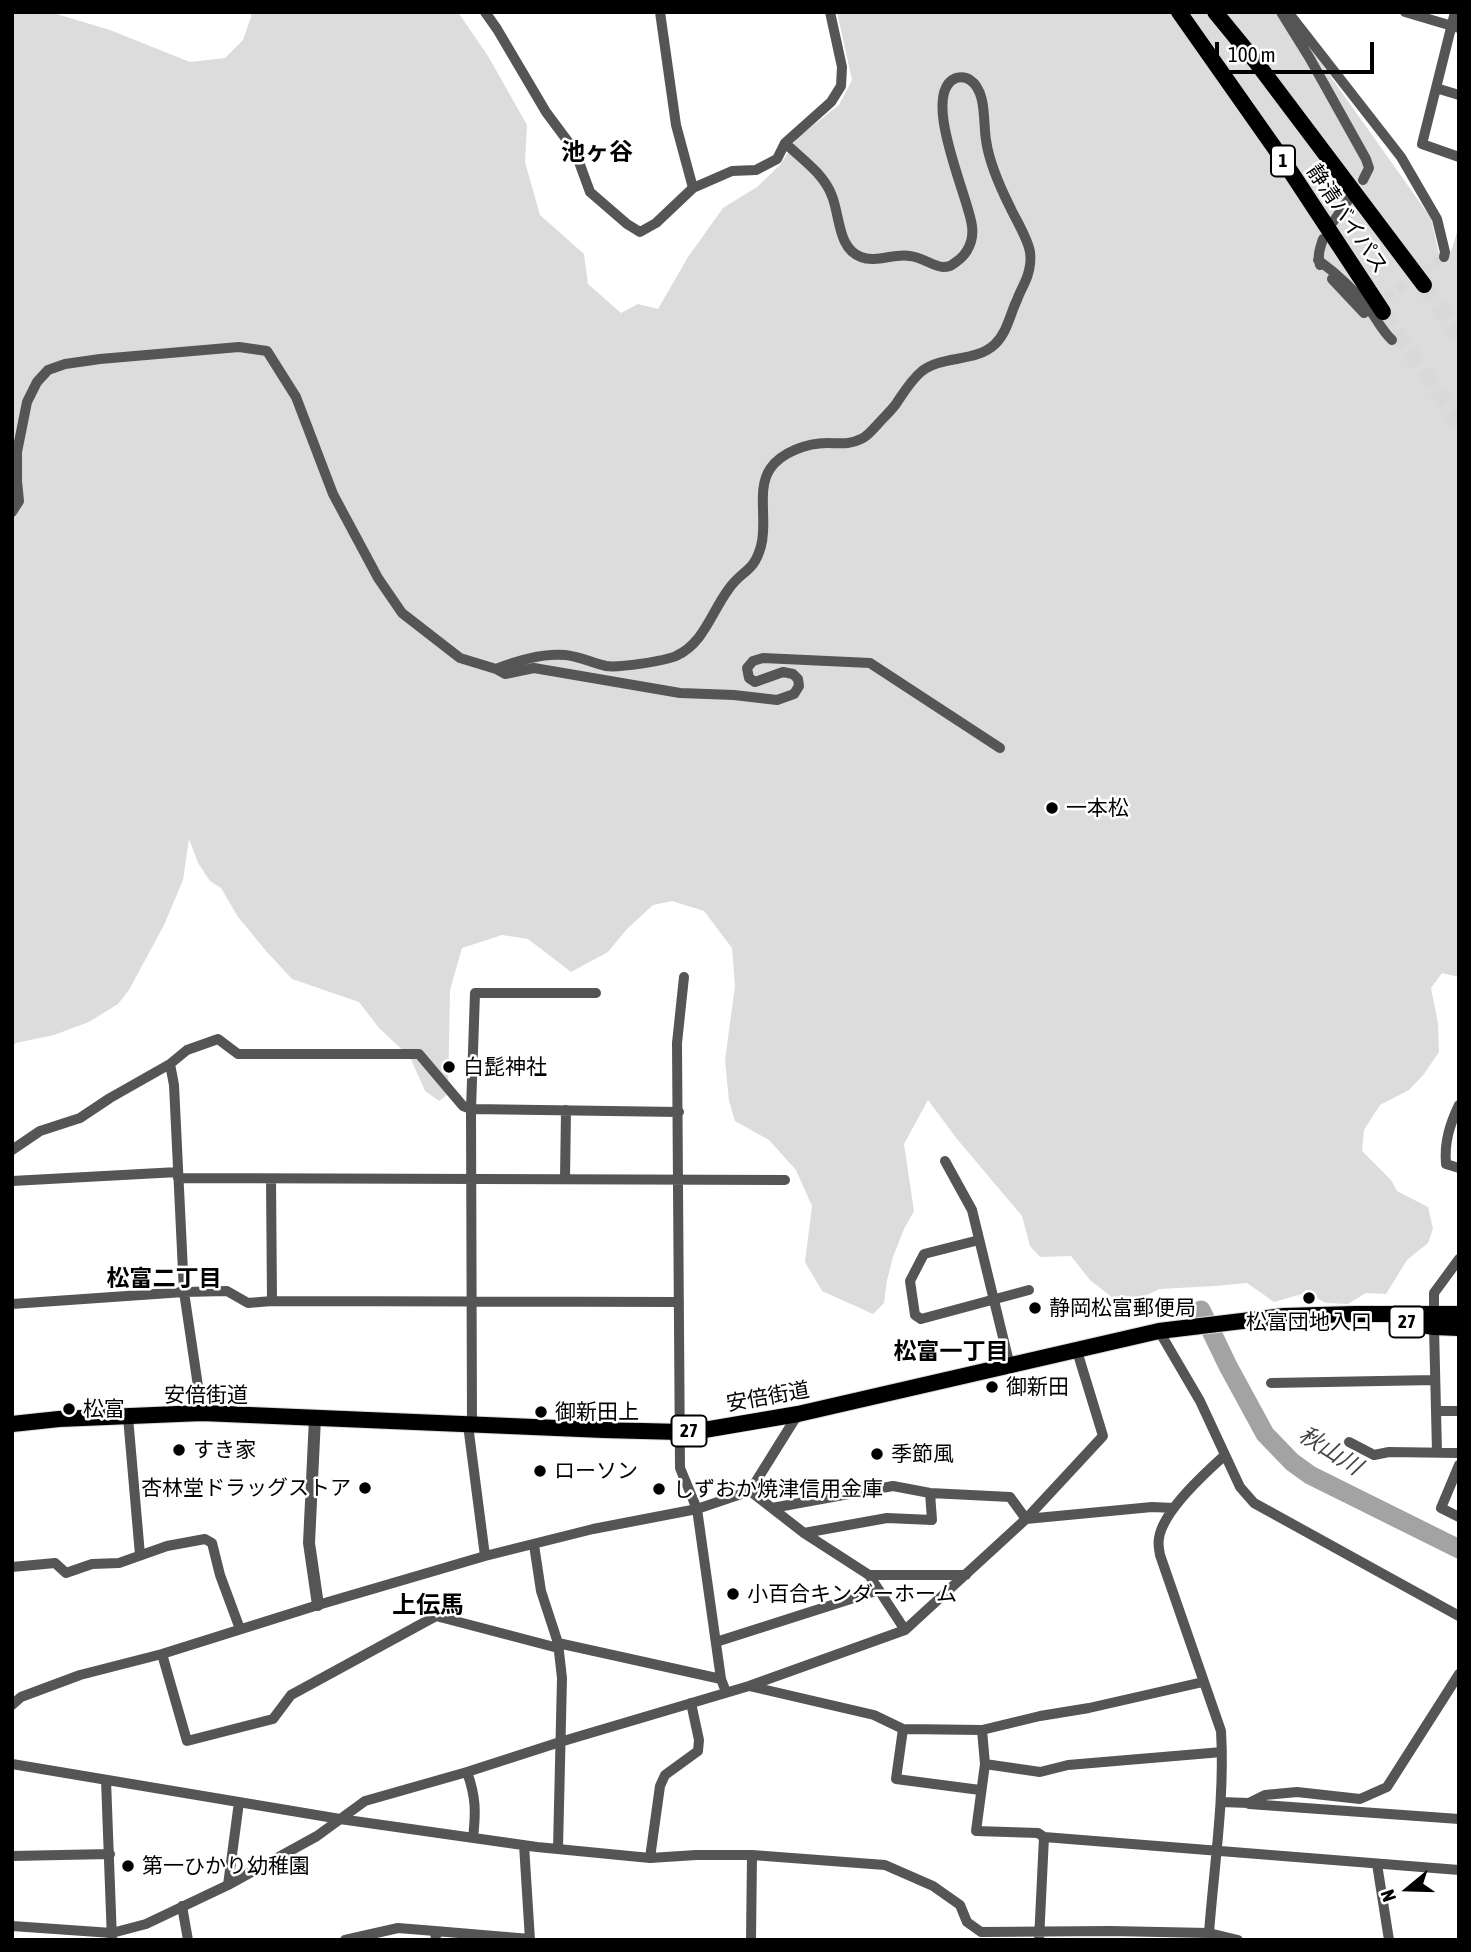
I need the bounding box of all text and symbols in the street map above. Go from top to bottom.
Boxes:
scale bar [1219,28,1378,72]
text: 100 m [1228,42,1276,66]
district label: 池ヶ谷 [561,138,633,166]
road number: 1 [1271,146,1295,176]
street label: 静清バイパス [1301,160,1393,278]
place label: 一本松 [1066,795,1129,821]
marker: 一本松 [1044,800,1060,816]
place label: 白髭神社 [463,1054,547,1080]
marker: 白髭神社 [441,1059,457,1075]
district label: 松富二丁目 [107,1265,221,1293]
marker: 松富団地入口 [1301,1290,1317,1306]
place label: 静岡松富郵便局 [1049,1295,1196,1321]
marker: 静岡松富郵便局 [1027,1300,1043,1316]
road number: 27 [1390,1306,1424,1338]
place label: 松富団地入口 [1246,1309,1372,1335]
district label: 松富一丁目 [894,1338,1008,1366]
place label: 御新田 [1006,1374,1069,1400]
street label: 安倍街道 [724,1377,812,1417]
marker: 御新田 [984,1379,1000,1395]
street label: 安倍街道 [164,1382,248,1408]
place label: 松富 [83,1396,125,1422]
place label: 御新田上 [555,1399,639,1425]
marker: 松富 [61,1401,77,1417]
marker: 御新田上 [533,1404,549,1420]
road number: 27 [672,1415,706,1446]
water label: 秋山川 [1293,1421,1367,1481]
place label: すき家 [193,1437,256,1463]
place label: 季節風 [891,1441,954,1467]
marker: すき家 [171,1442,187,1458]
marker: 季節風 [869,1446,885,1462]
place label: ローソン [554,1458,638,1484]
marker: ローソン [532,1463,548,1479]
place label: 杏林堂ドラッグストア [141,1475,351,1501]
place label: しずおか焼津信用金庫 [673,1476,883,1502]
marker: 杏林堂ドラッグストア [357,1480,373,1496]
marker: しずおか焼津信用金庫 [651,1481,667,1497]
place label: 小百合キンダーホーム [747,1581,957,1607]
marker: 小百合キンダーホーム [725,1586,741,1602]
district label: 上伝馬 [392,1591,464,1619]
place label: 第一ひかり幼稚園 [142,1853,310,1879]
north arrow [1373,1854,1443,1924]
marker: 第一ひかり幼稚園 [120,1858,136,1874]
text: N [1376,1887,1400,1905]

